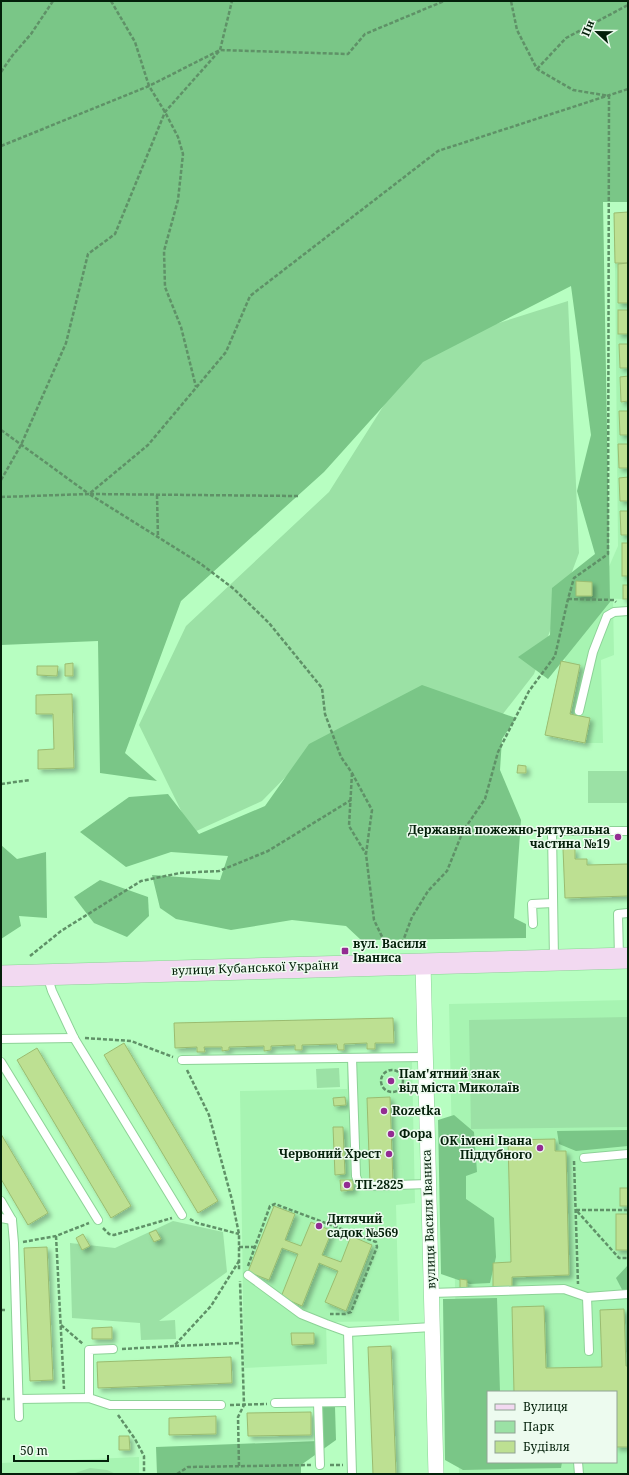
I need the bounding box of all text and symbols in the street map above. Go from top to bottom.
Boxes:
north arrow [577,12,617,52]
text: Пн [577,17,597,38]
place label: Державна пожежно-рятувальна частина №19 [408,821,610,852]
marker: Державна пожежно-рятувальна частина №19 [613,832,623,842]
place label: вул. Василя Іваниса [353,935,427,966]
marker: вул. Василя Іваниса [340,946,350,956]
street label: вулиця Кубанської України [171,956,339,979]
place label: Пам'ятний знак від міста Миколаїв [399,1065,519,1096]
marker: Пам'ятний знак від міста Миколаїв [386,1076,396,1086]
place label: Rozetka [392,1102,441,1119]
marker: Rozetka [379,1106,389,1116]
place label: Фора [399,1125,432,1142]
marker: Фора [386,1129,396,1139]
place label: ОК імені Івана Піддубного [440,1132,532,1163]
marker: ОК імені Івана Піддубного [535,1143,545,1153]
place label: Червоний Хрест [279,1145,381,1162]
marker: Червоний Хрест [384,1149,394,1159]
street label: вулиця Василя Іваниса [418,1149,439,1289]
place label: ТП-2825 [355,1176,404,1193]
marker: ТП-2825 [342,1180,352,1190]
place label: Дитячий садок №569 [327,1210,399,1241]
marker: Дитячий садок №569 [314,1221,324,1231]
legend [487,1391,617,1463]
text: Вулиця [523,1398,568,1415]
text: Парк [523,1418,555,1435]
scale bar [14,1437,108,1463]
text: Будівля [523,1438,570,1455]
text: 50 m [20,1442,48,1459]

